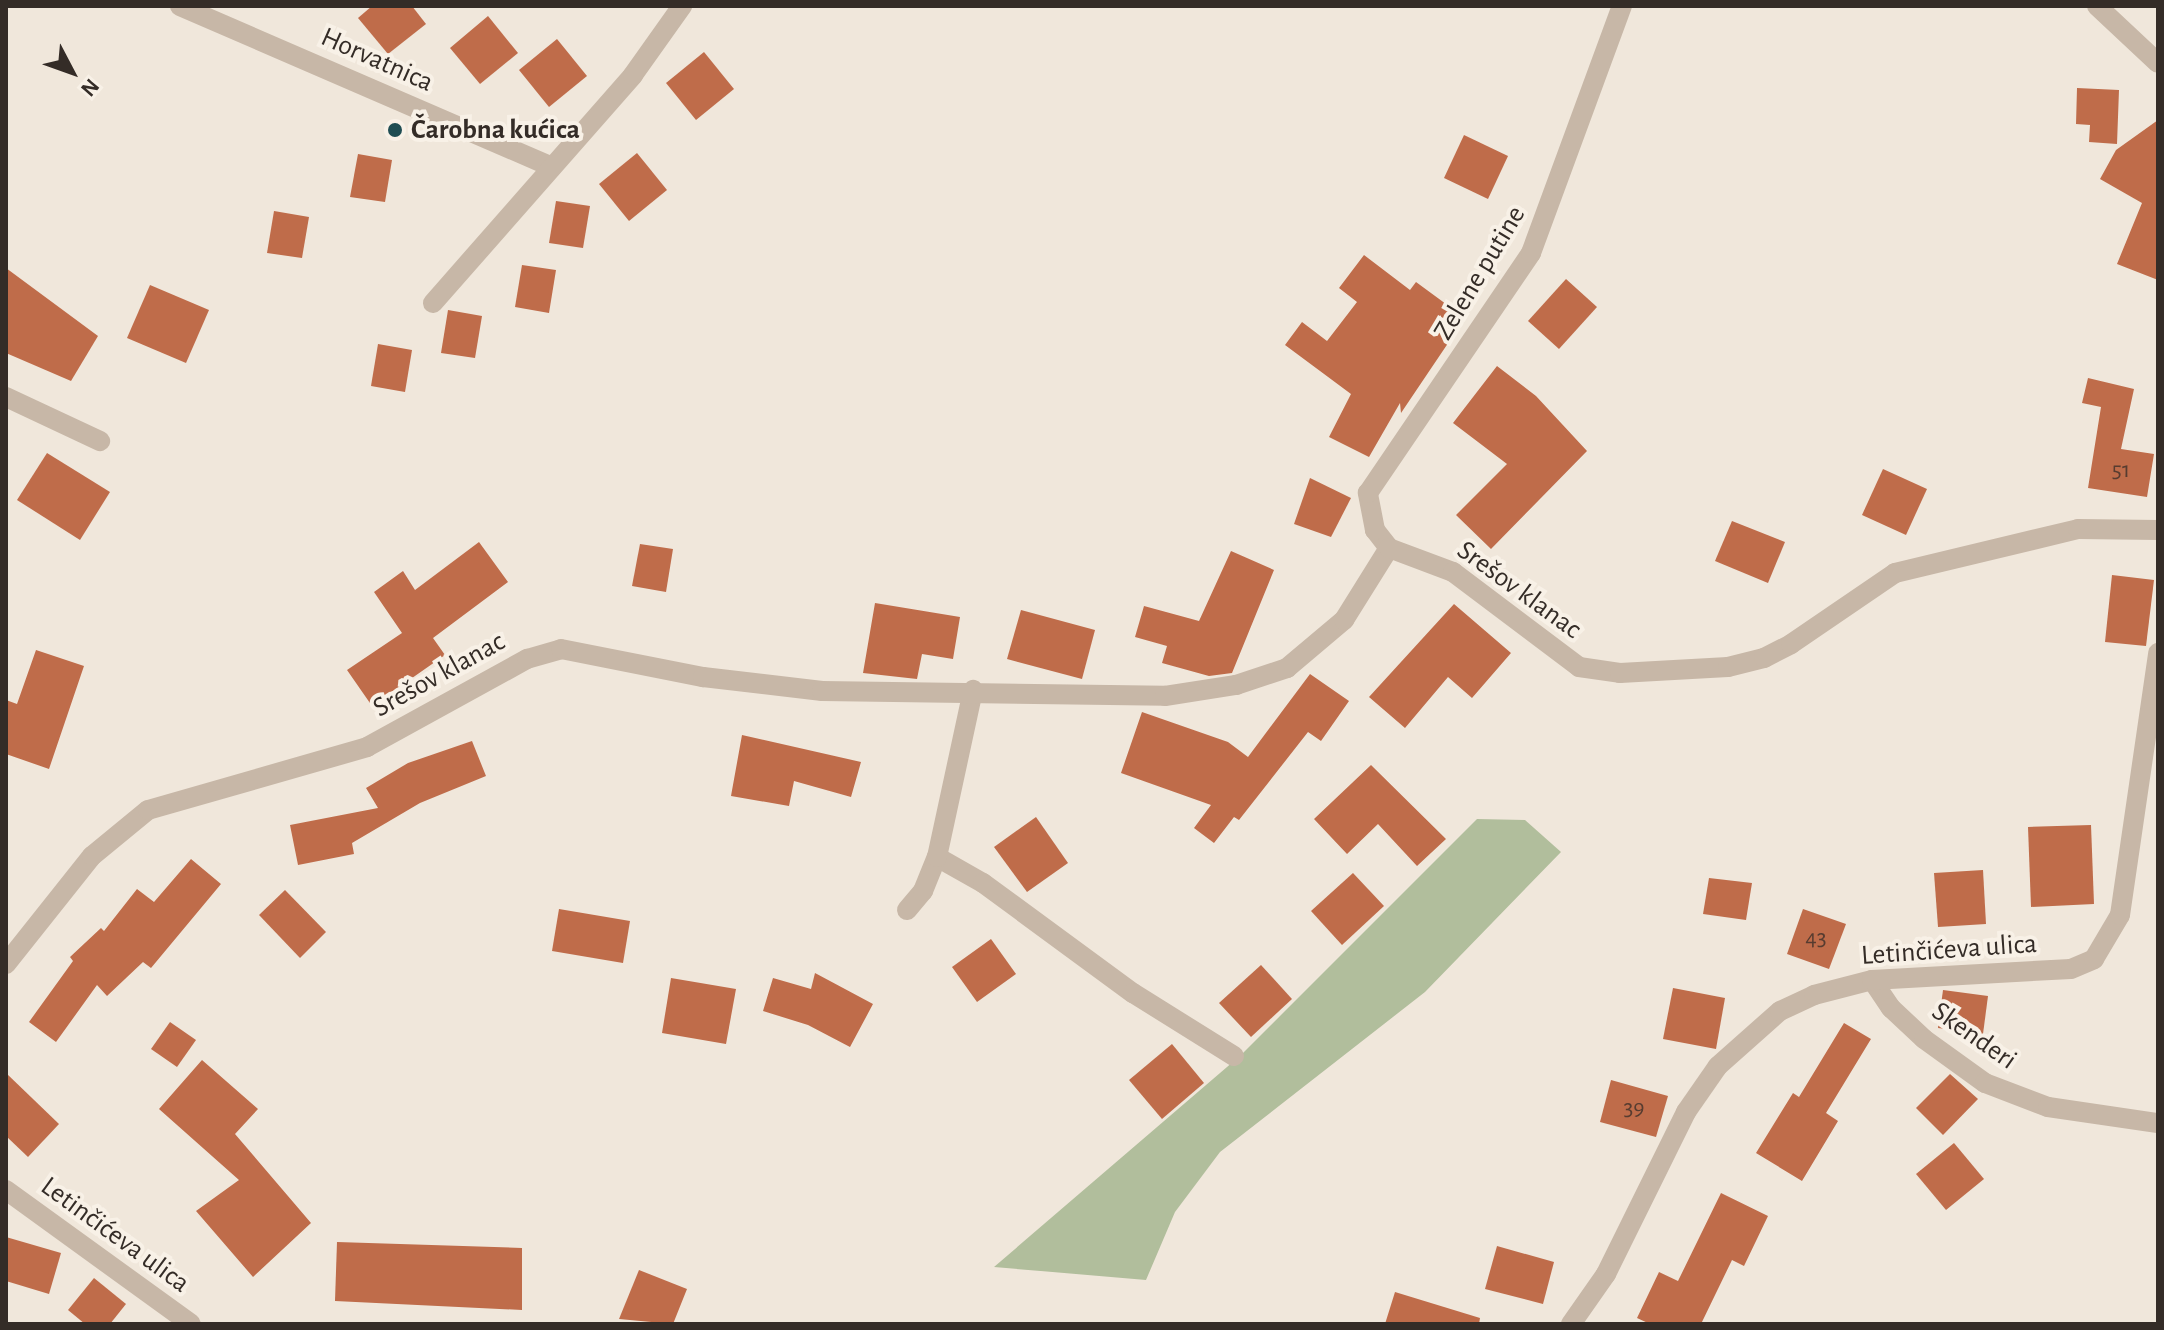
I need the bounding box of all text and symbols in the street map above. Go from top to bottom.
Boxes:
street label: Horvatnica [316,20,438,100]
north arrow [32,32,112,112]
text: N [77,75,103,101]
place label: Čarobna kućica [411,113,580,147]
marker: Čarobna kućica [386,121,404,139]
street label: Zelene putine [1427,200,1533,346]
house number: 51 [2112,457,2130,485]
street label: Srešov klanac [1450,534,1588,646]
street label: Srešov klanac [367,625,511,725]
house number: 43 [1805,925,1827,953]
street label: Letinčićeva ulica [1860,927,2038,973]
street label: Skenderi [1925,995,2023,1077]
house number: 39 [1623,1095,1645,1123]
street label: Letinčićeva ulica [34,1170,196,1300]

